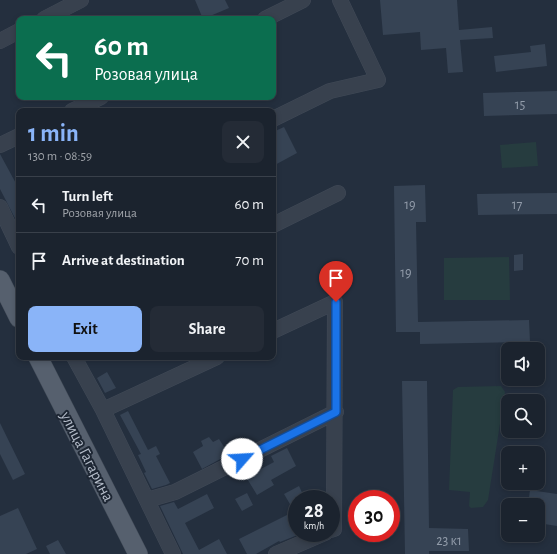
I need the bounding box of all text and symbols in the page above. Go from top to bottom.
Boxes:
icon: left [28,32,80,84]
text: 60 m [94,33,149,61]
text: Розовая улица [94,66,198,84]
house number: 15 [515,98,525,112]
button: close [222,121,264,163]
text: 1 min [28,122,79,146]
text: 130 m · 08:59 [28,150,92,163]
text: Turn left [62,189,113,204]
icon: left [28,194,50,216]
text: 60 m [235,197,264,212]
house number: 19 [404,198,416,212]
house number: 17 [512,198,522,212]
text: Розовая улица [62,207,137,220]
icon: arrive [28,250,50,272]
text: Arrive at destination [62,253,185,268]
text: 70 m [235,253,264,268]
pin [319,261,353,302]
house number: 19 [400,266,412,280]
icon: arrive [325,267,347,289]
button: Exit [28,306,142,352]
button: Share [150,306,264,352]
map controls [501,342,545,542]
button: sound [501,342,545,386]
button: search [501,394,545,438]
street label: улица Гагарина [56,408,117,504]
position arrow [221,438,263,480]
button: + [501,446,545,490]
speed limit sign: 30 [348,490,400,542]
button: − [501,498,545,542]
text: 28 [304,501,324,521]
text: km/h [304,521,324,531]
house number: 23 к1 [436,534,462,548]

